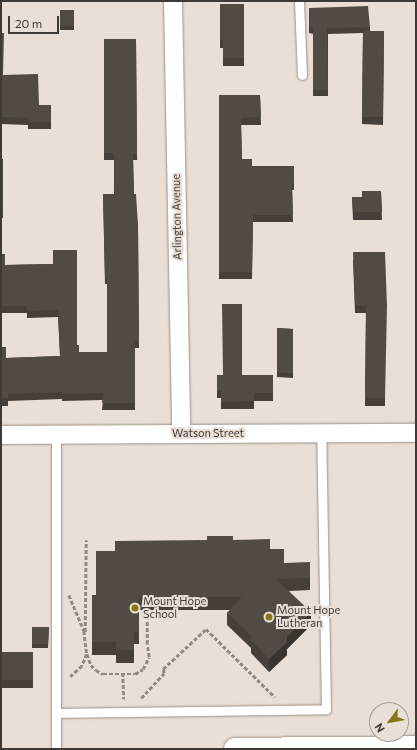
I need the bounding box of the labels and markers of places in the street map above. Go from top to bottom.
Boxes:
place label: Mount Hope School [143,595,206,621]
marker: Mount Hope School [130,603,140,613]
place label: Mount Hope Lutheran [277,604,340,630]
marker: Mount Hope Lutheran [264,612,274,622]

